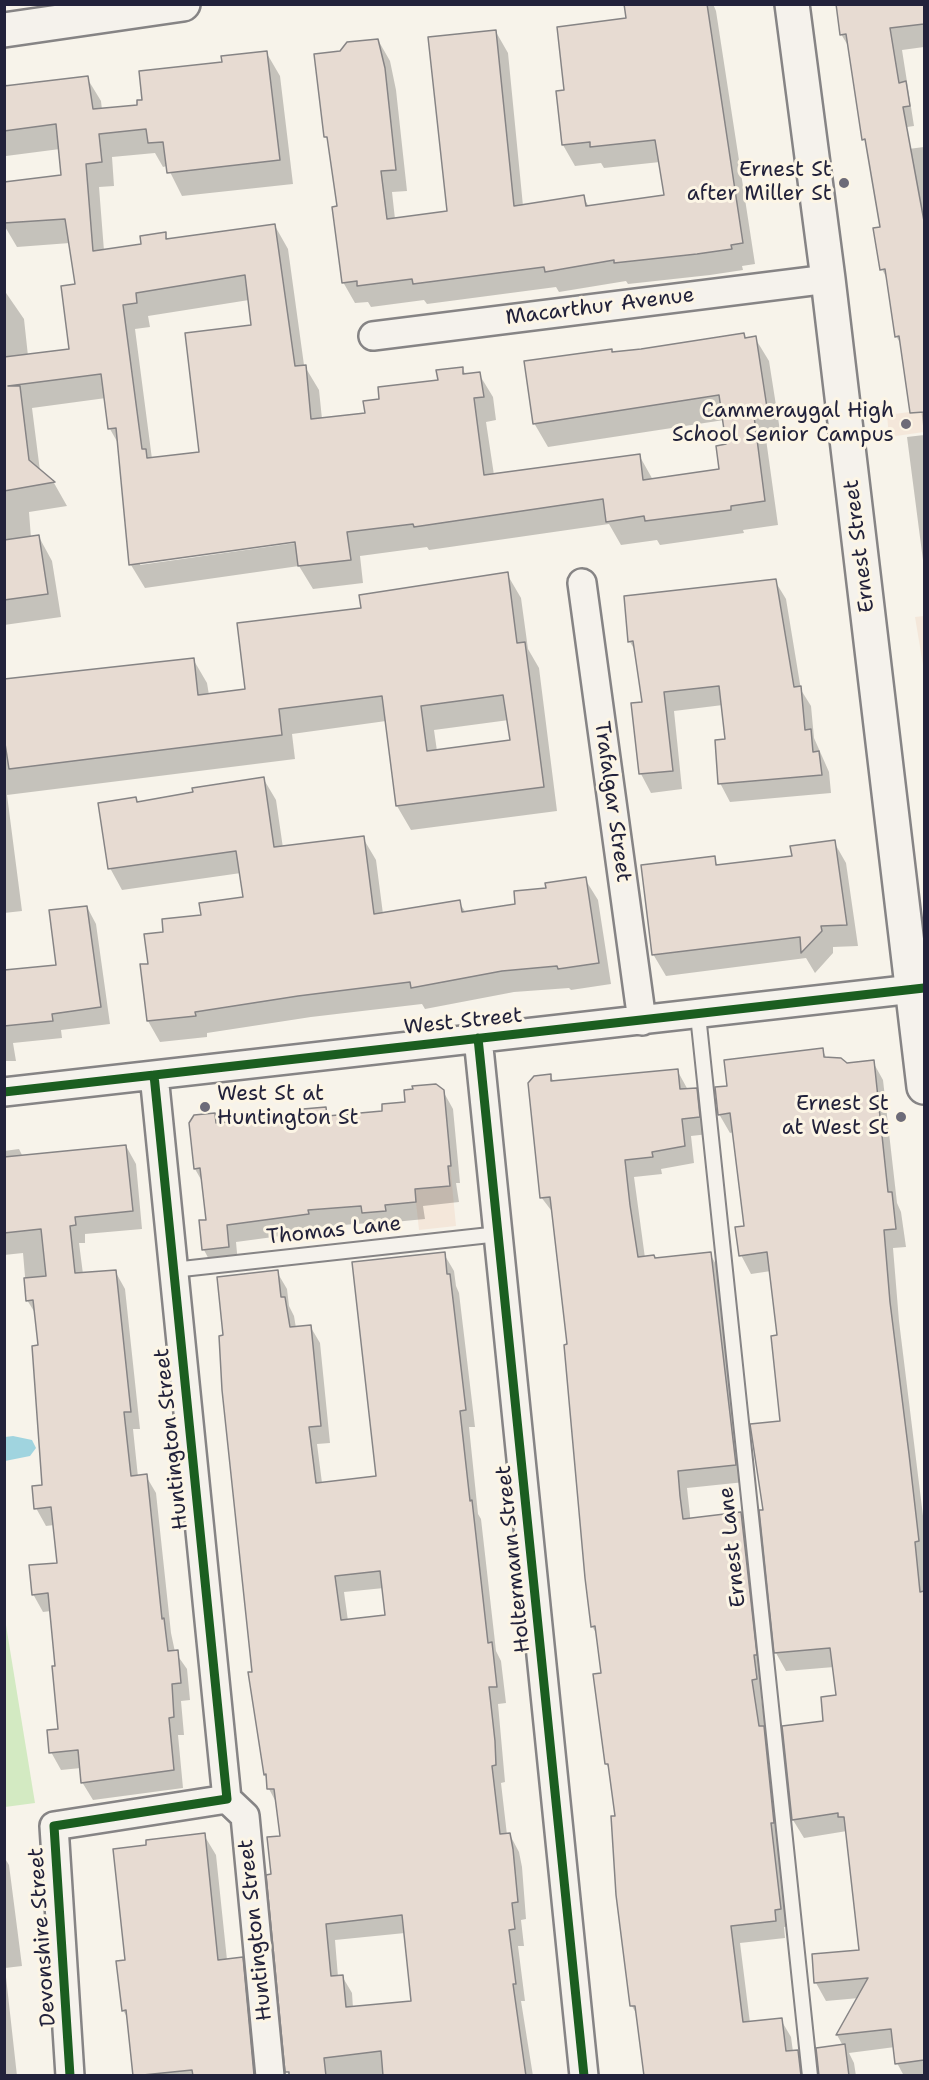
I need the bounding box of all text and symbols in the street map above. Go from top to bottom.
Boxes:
place label: Ernest St after Miller St [687,158,832,208]
marker: Ernest St after Miller St [837,176,851,190]
street label: Macarthur Avenue [504,283,696,331]
place label: Cammeraygal High School Senior Campus [672,399,894,449]
marker: Cammeraygal High School Senior Campus [899,417,913,431]
street label: Ernest Street [839,478,881,614]
street label: Trafalgar Street [588,720,636,884]
street label: West Street [402,1003,524,1041]
place label: West St at Huntington St [217,1082,359,1132]
place label: Ernest St at West St [782,1092,889,1142]
marker: West St at Huntington St [198,1100,212,1114]
marker: Ernest St at West St [894,1110,908,1124]
street label: Thomas Lane [265,1211,403,1251]
street label: Huntington Street [150,1347,194,1531]
street label: Holtermann Street [492,1464,536,1654]
street label: Ernest Lane [714,1485,752,1609]
street label: Huntington Street [234,1838,278,2022]
street label: Devonshire Street [24,1847,62,2027]

